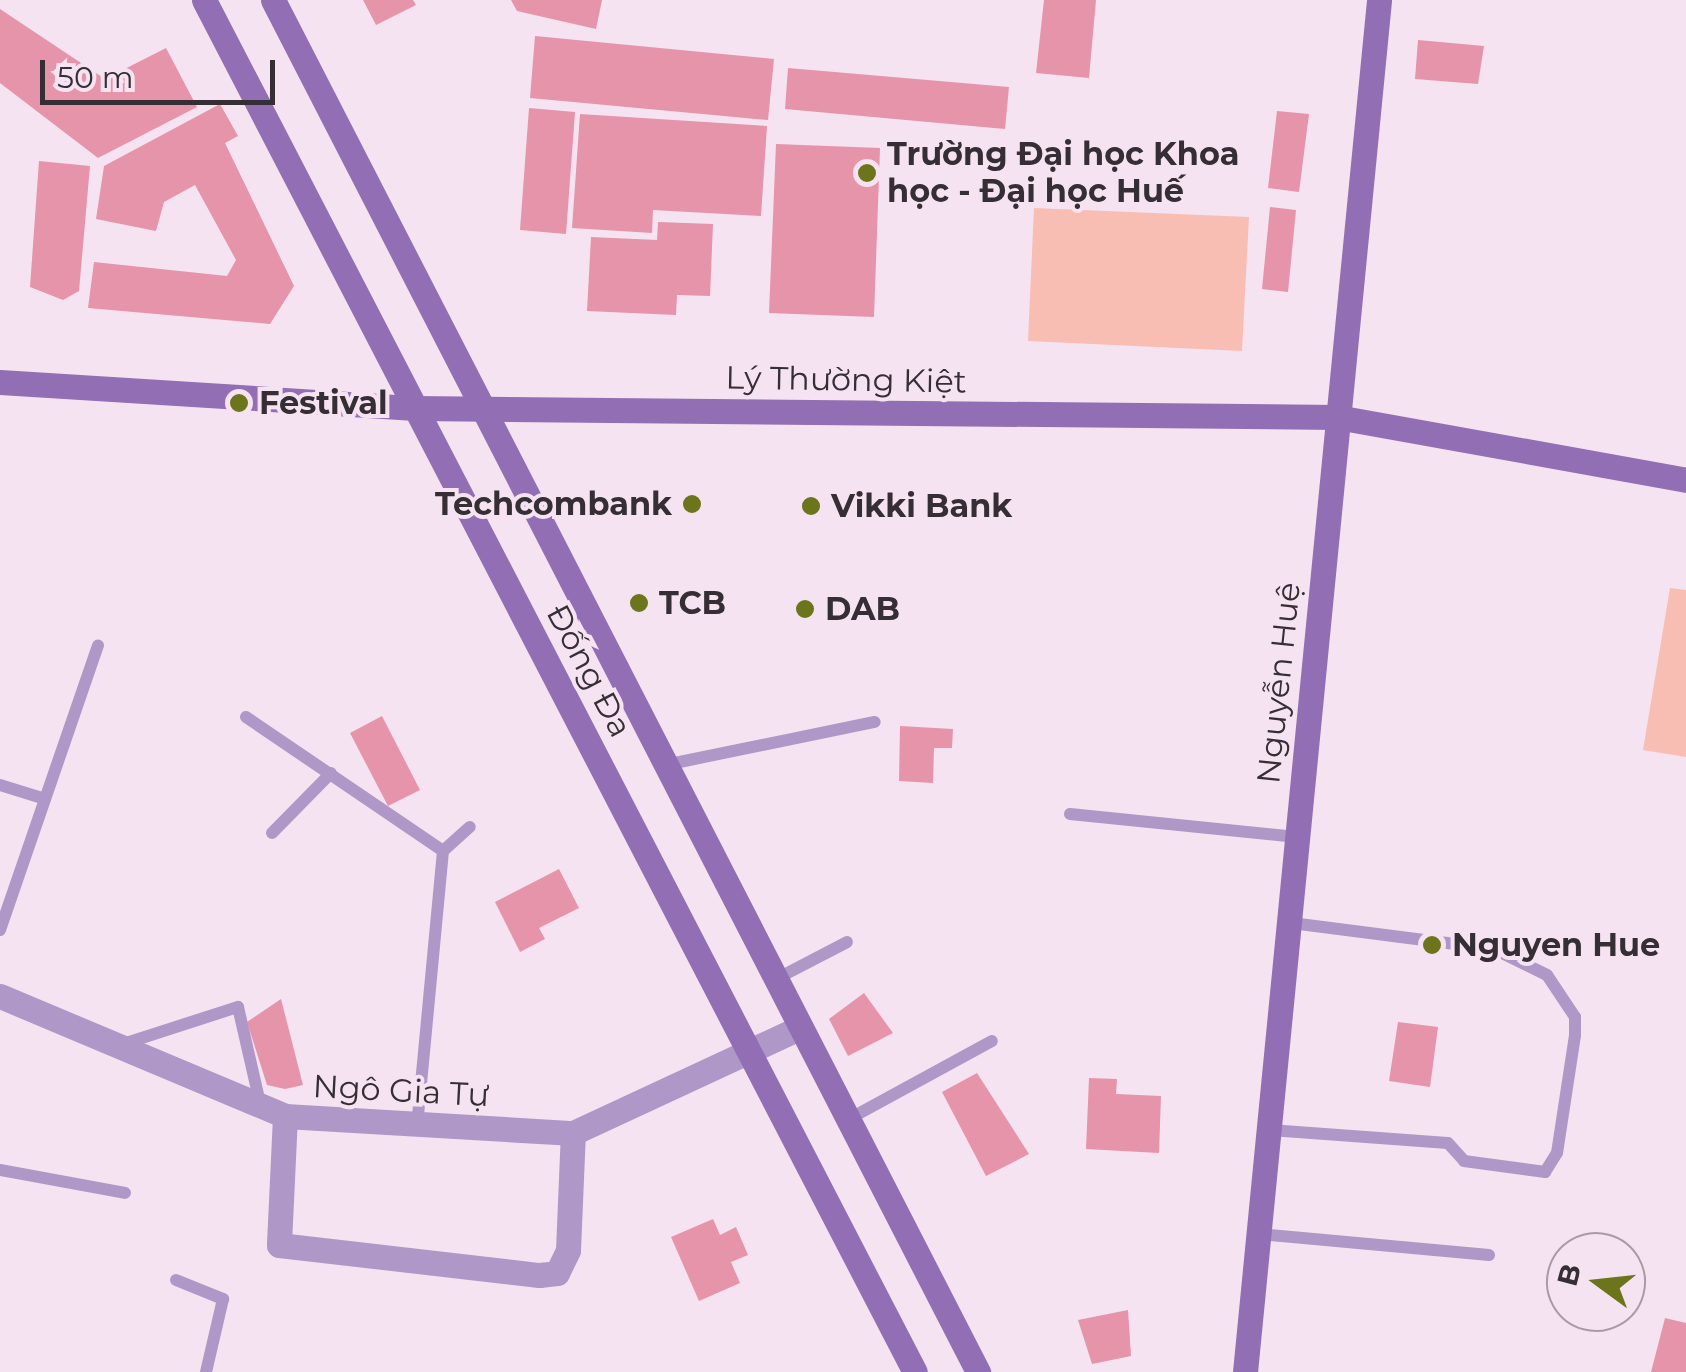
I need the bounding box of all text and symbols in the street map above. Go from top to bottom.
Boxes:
scale bar [45,40,280,102]
text: 50 m [57,59,134,96]
place label: Trường Đại học Khoa học - Đại học Huế [887,136,1239,211]
marker: Trường Đại học Khoa học - Đại học Huế [856,162,878,184]
street label: Lý Thường Kiệt [725,359,967,401]
place label: Festival [259,384,388,422]
marker: Festival [228,392,250,414]
place label: Techcombank [435,485,672,523]
place label: Vikki Bank [831,487,1012,525]
marker: Techcombank [681,493,703,515]
marker: Vikki Bank [800,495,822,517]
street label: Nguyễn Huệ [1249,580,1309,786]
place label: TCB [659,584,726,622]
place label: DAB [825,590,900,628]
marker: TCB [628,592,650,614]
street label: Đống Đa [538,598,640,744]
marker: DAB [794,598,816,620]
place label: Nguyen Hue [1452,926,1660,964]
marker: Nguyen Hue [1421,934,1443,956]
street label: Ngô Gia Tự [312,1067,490,1115]
north arrow [1546,1232,1646,1332]
text: B [1550,1260,1588,1290]

